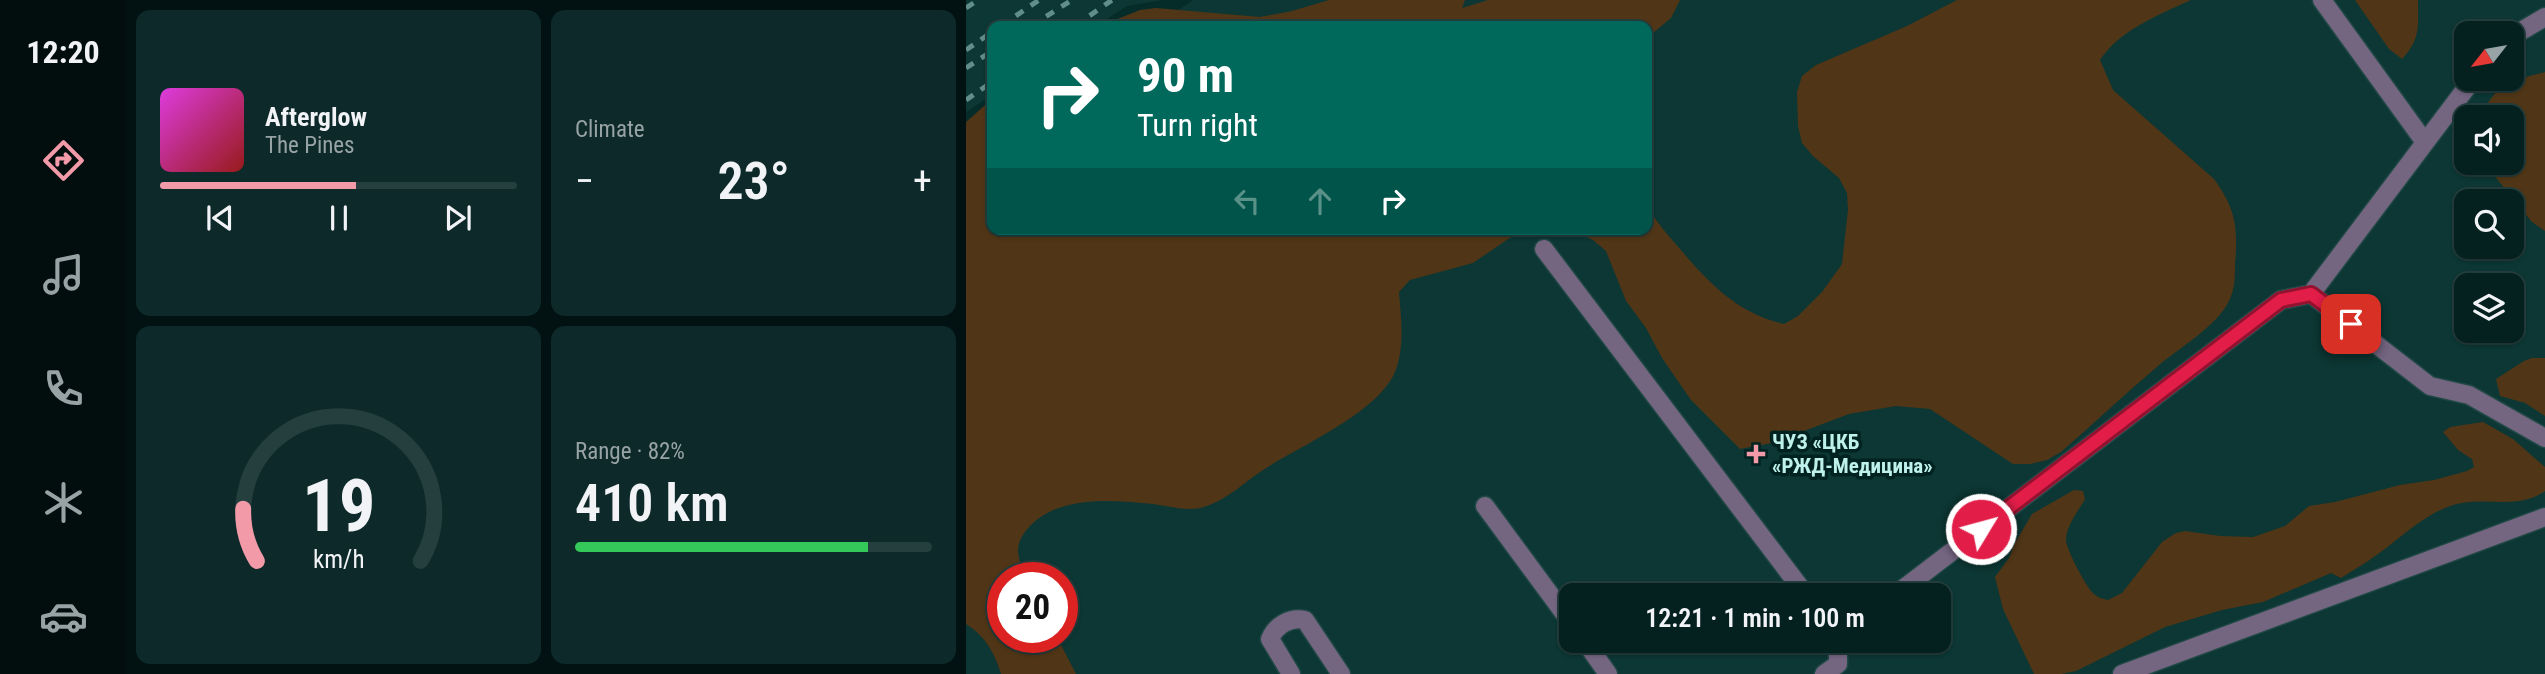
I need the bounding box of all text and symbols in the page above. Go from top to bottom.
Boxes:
north arrow [2454,21,2524,91]
map controls [2454,21,2524,343]
text: 12:20 [26,33,100,71]
text: 90 m [1137,47,1234,104]
icon: right [1022,49,1113,140]
text: Afterglow [265,102,367,132]
button: sound [2454,105,2524,175]
text: Turn right [1137,106,1258,144]
text: Climate [575,116,645,143]
text: The Pines [265,132,355,159]
icon: directions [39,136,88,185]
text: 23° [717,151,790,212]
text: − [575,159,594,203]
text: + [913,159,932,203]
icon: left [1228,182,1266,220]
icon: ahead [1301,182,1339,220]
icon: right [1374,182,1412,220]
button: search [2454,189,2524,259]
icon: previous [201,199,239,237]
icon: pause [320,199,358,237]
icon: next [439,199,477,237]
icon: music [39,250,88,299]
button: layers [2454,273,2524,343]
pin [2321,294,2381,354]
icon: arrive [2332,305,2370,343]
icon: phone [39,364,88,413]
place label: ЧУЗ «ЦКБ «РЖД-Медицина» [1772,430,1933,478]
text: Range · 82% [575,438,685,465]
marker: ЧУЗ «ЦКБ «РЖД-Медицина» [1746,444,1766,464]
text: 19 [302,463,375,549]
text: 410 km [575,473,729,534]
icon: climate [39,478,88,527]
position arrow [1944,492,2018,566]
text: km/h [313,545,364,574]
speed limit sign: 20 [987,562,1078,653]
icon: car [39,592,88,641]
text: 12:21 · 1 min · 100 m [1645,603,1865,633]

